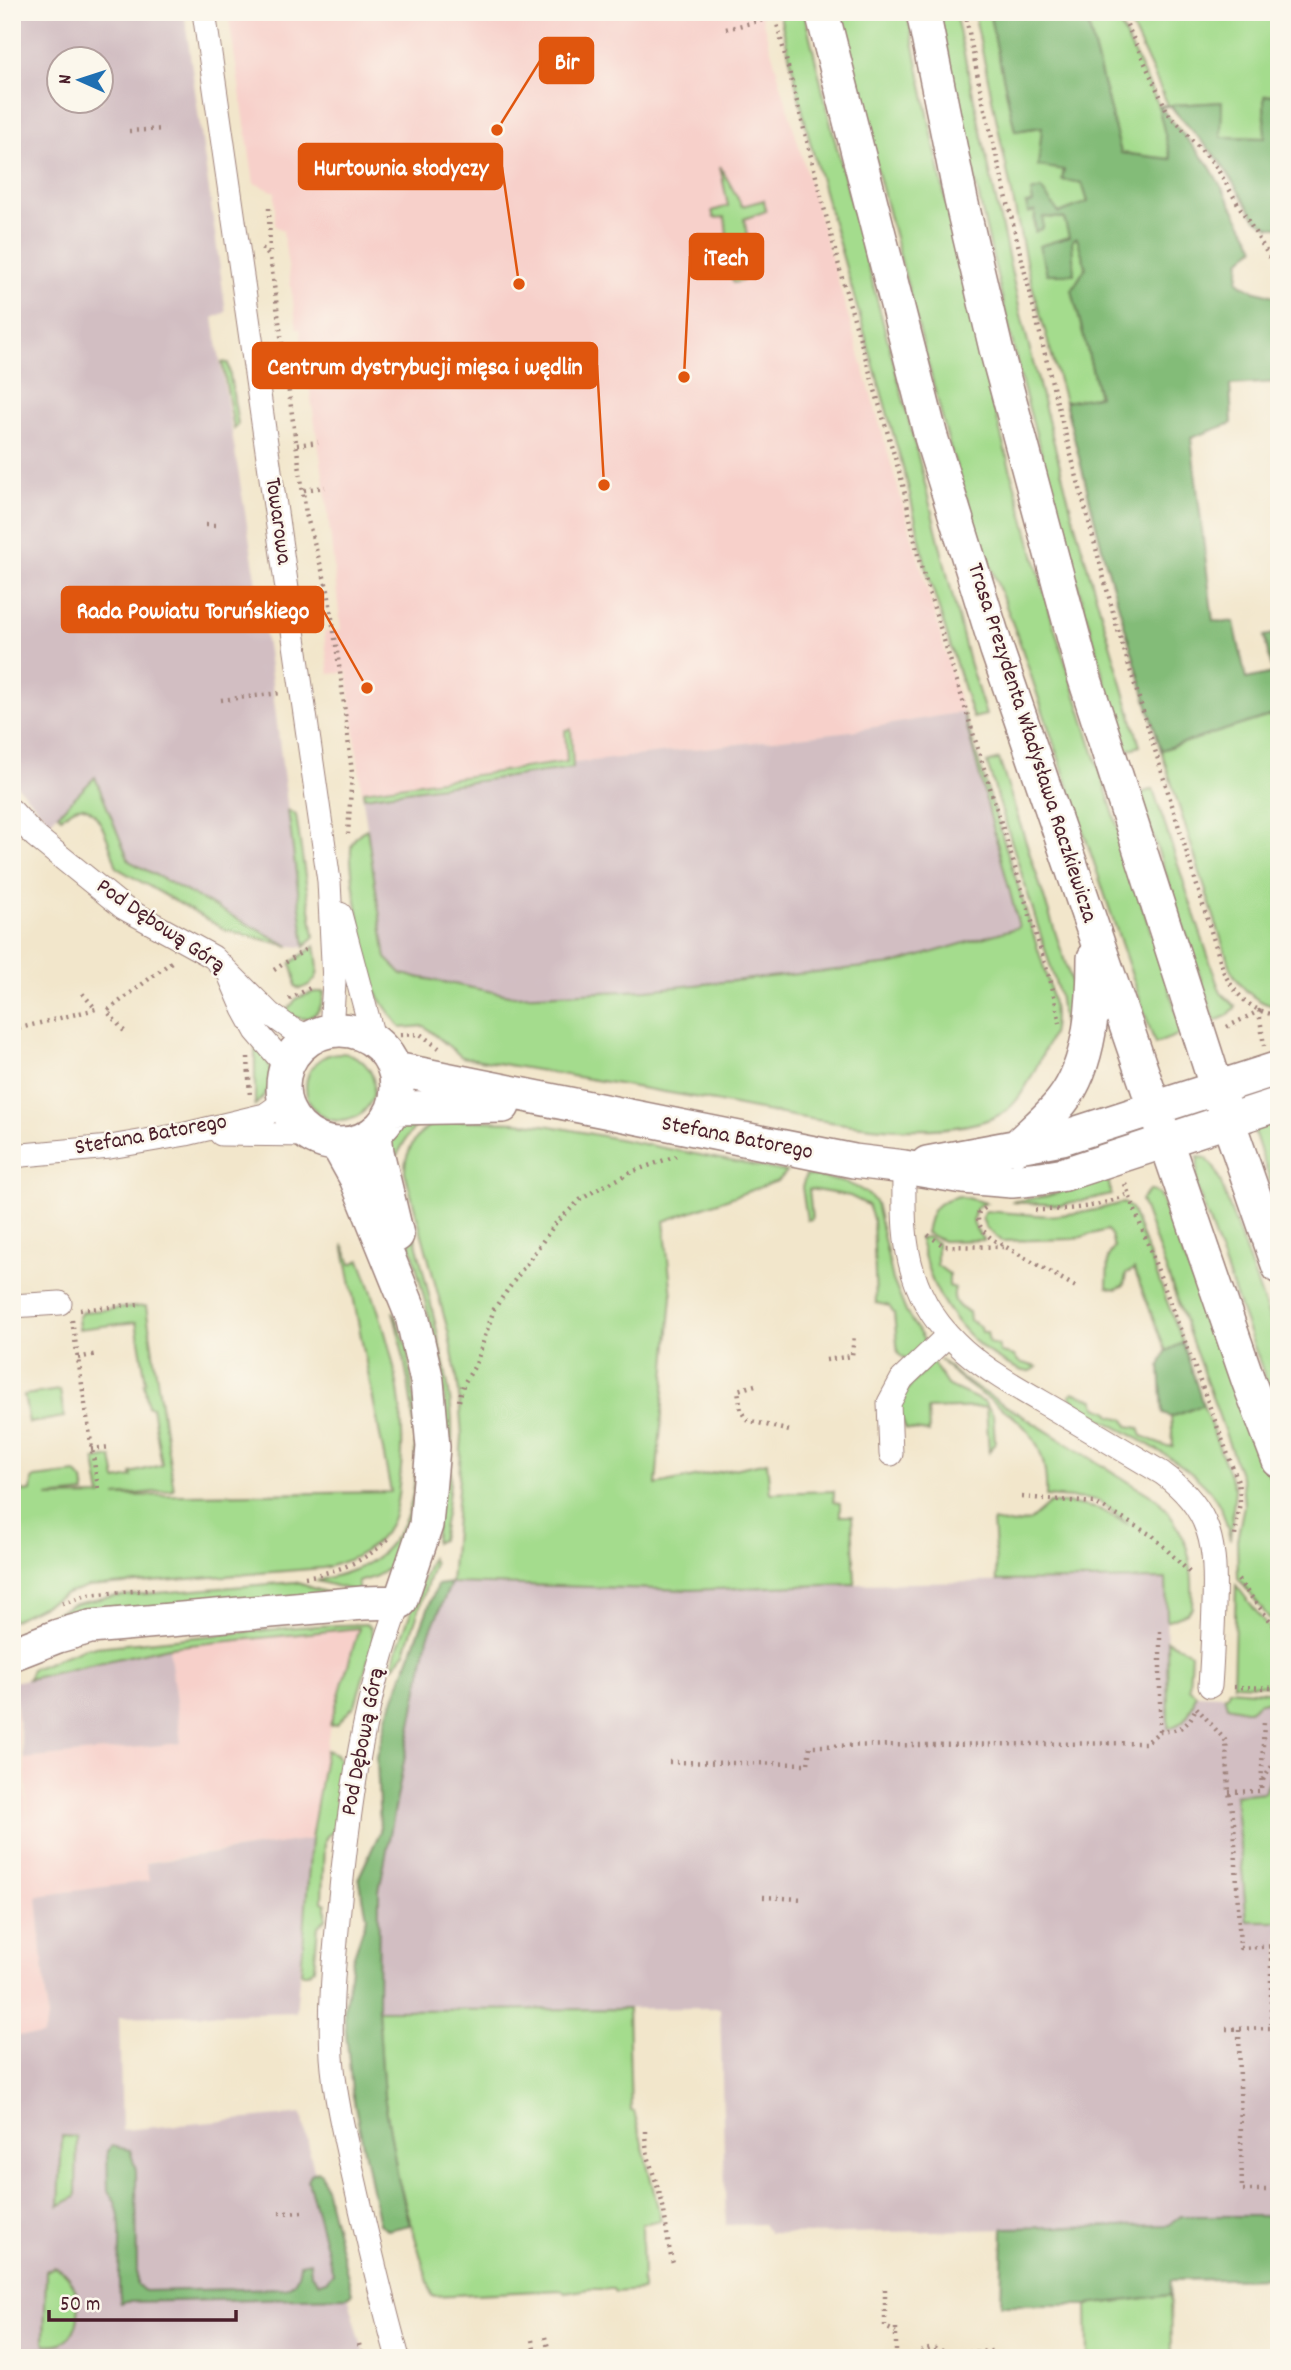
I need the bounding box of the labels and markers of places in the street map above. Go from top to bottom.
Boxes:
callout: Bir [540,38,593,83]
callout: Hurtownia słodyczy [299,144,502,189]
callout: iTech [690,234,763,279]
callout: Centrum dystrybucji mięsa i wędlin [253,343,597,388]
callout: Rada Powiatu Toruńskiego [62,587,323,632]

